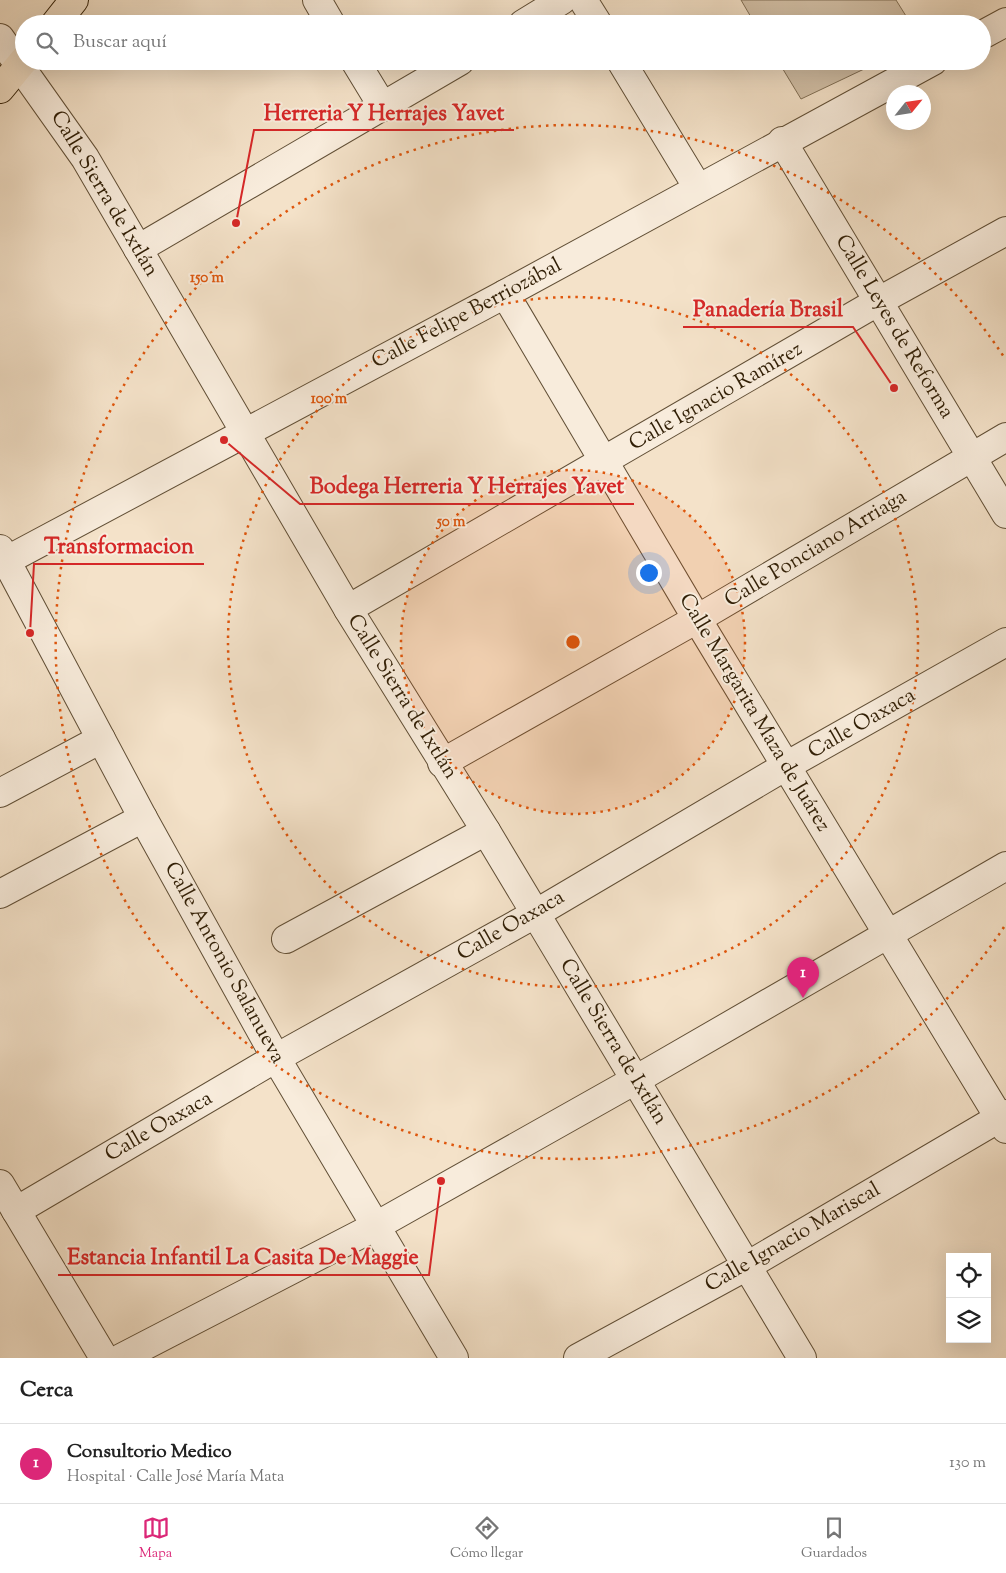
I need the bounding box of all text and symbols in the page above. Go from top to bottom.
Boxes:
search box [15,15,991,70]
icon: search [33,29,61,57]
text: Buscar aquí [73,29,167,56]
north arrow [886,85,931,130]
callout: Herreria Y Herrajes Yavet [254,93,514,130]
text: Herreria Y Herrajes Yavet [264,99,505,131]
street label: Calle Sierra de Ixtlán [42,105,166,283]
street label: Calle Leyes de Reforma [827,229,961,425]
street label: Calle Felipe Berriozábal [367,251,567,377]
text: 150 m [190,268,224,289]
callout: Panadería Brasil [683,290,853,327]
text: Panadería Brasil [693,295,844,327]
street label: Calle Ignacio Ramírez [624,335,808,459]
text: 100 m [311,389,348,410]
callout: Bodega Herreria Y Herrajes Yavet [300,467,634,504]
text: Bodega Herreria Y Herrajes Yavet [310,472,625,504]
street label: Calle Ponciano Arriaga [719,483,913,615]
text: 50 m [436,512,466,533]
callout: Transformacion [34,527,204,564]
text: Transformacion [44,532,194,564]
your location [636,560,662,586]
street label: Calle Margarita Maza de Juárez [671,588,837,838]
street label: Calle Sierra de Ixtlán [339,609,465,785]
centre of rings [564,633,582,651]
street label: Calle Oaxaca [803,681,922,767]
street label: Calle Antonio Salanueva [156,857,292,1070]
street label: Calle Oaxaca [452,883,571,969]
street label: Calle Sierra de Ixtlán [551,953,675,1131]
pin: 1 [787,957,819,998]
street label: Calle Oaxaca [100,1084,219,1170]
street label: Calle Ignacio Mariscal [700,1175,886,1301]
callout: Estancia Infantil La Casita De Maggie [58,1238,429,1275]
text: Estancia Infantil La Casita De Maggie [67,1243,419,1275]
map controls [946,1253,991,1343]
button: locate [946,1253,991,1298]
button: layers [946,1298,991,1343]
text: Cerca [20,1376,73,1406]
text: Consultorio Medico [67,1439,232,1466]
text: 1 [33,1452,39,1475]
text: 130 m [949,1452,986,1475]
text: Hospital · Calle José María Mata [67,1466,284,1489]
tab: Mapa [139,1514,172,1564]
tab: Cómo llegar [450,1514,523,1564]
tab: Guardados [801,1514,867,1564]

